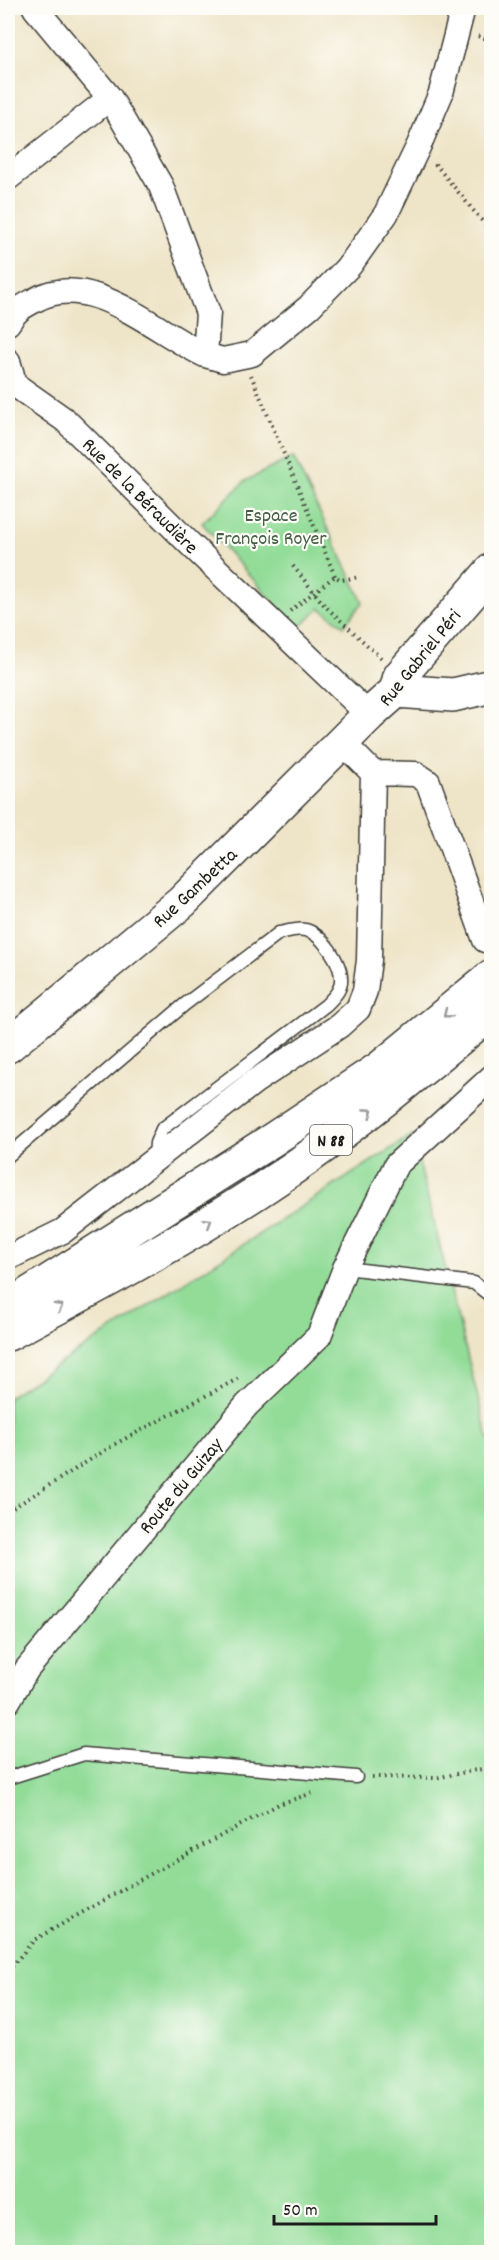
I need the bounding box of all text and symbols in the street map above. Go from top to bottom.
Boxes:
street label: Rue de la Béraudière [74,433,204,562]
park label: Espace François Royer [215,503,327,554]
street label: Rue Gabriel Péri [373,604,470,714]
street label: Rue Gambetta [148,842,245,936]
one-way arrow [442,1006,453,1017]
one-way arrow [362,1108,373,1119]
road number: N 88 [310,1125,352,1155]
one-way arrow [202,1217,212,1229]
one-way arrow [53,1303,63,1314]
street label: Route du Guizay [134,1432,232,1541]
scale bar [274,2188,436,2226]
text: 50 m [283,2199,318,2224]

